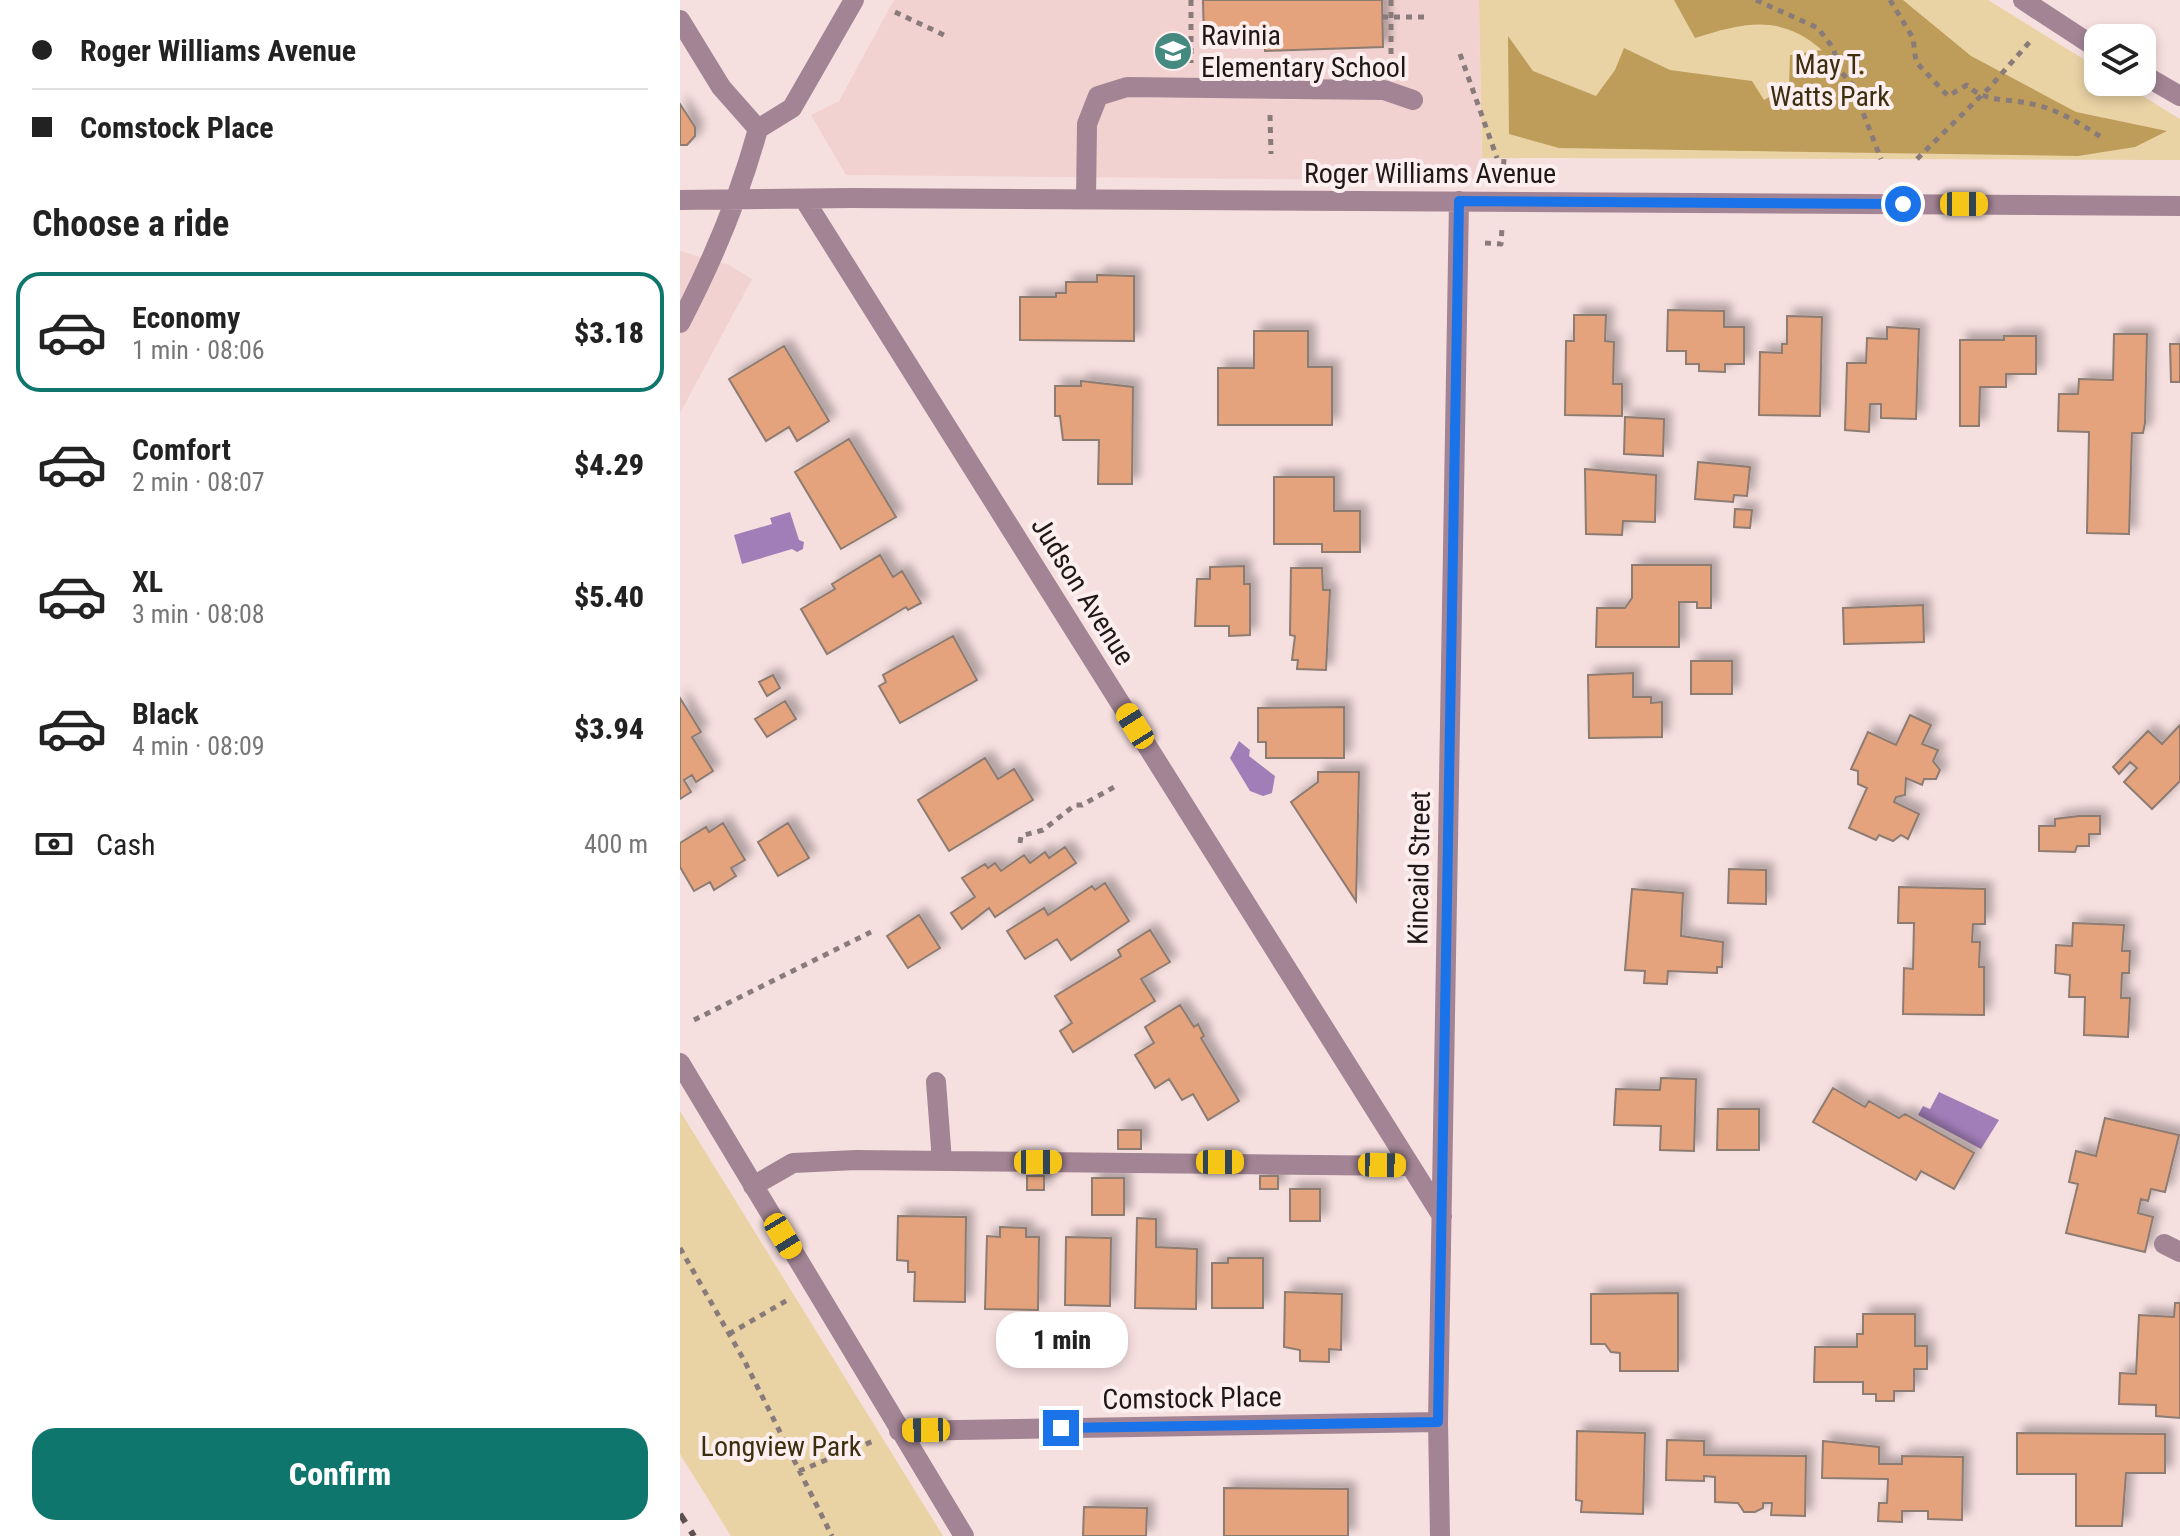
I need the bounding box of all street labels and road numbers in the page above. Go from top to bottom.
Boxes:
street label: Roger Williams Avenue [1304,157,1556,190]
street label: Judson Avenue [1024,511,1142,671]
street label: Kincaid Street [1401,791,1437,945]
street label: Comstock Place [1102,1380,1282,1416]

